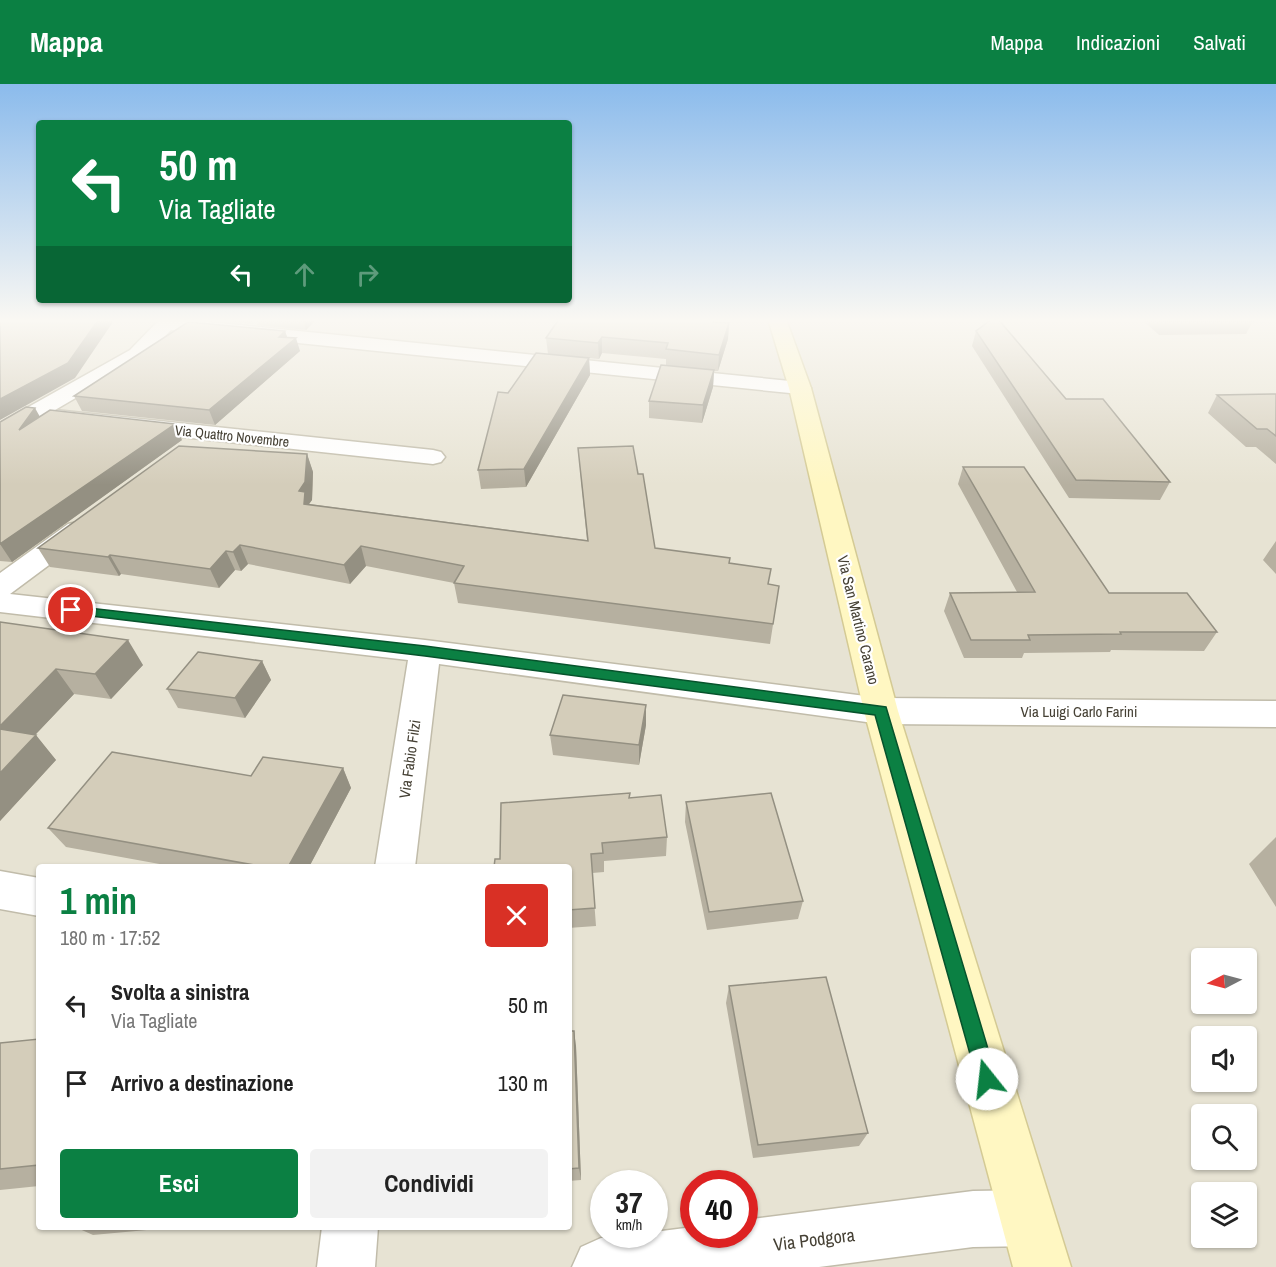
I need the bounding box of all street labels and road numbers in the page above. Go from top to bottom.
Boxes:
street label: Via Quattro Novembre [174,421,290,451]
street label: Via San Martino Carano [832,553,885,687]
street label: Via Luigi Carlo Farini [1021,701,1137,722]
street label: Via Fabio Filzi [394,718,425,800]
street label: Via Podgora [772,1222,856,1257]

